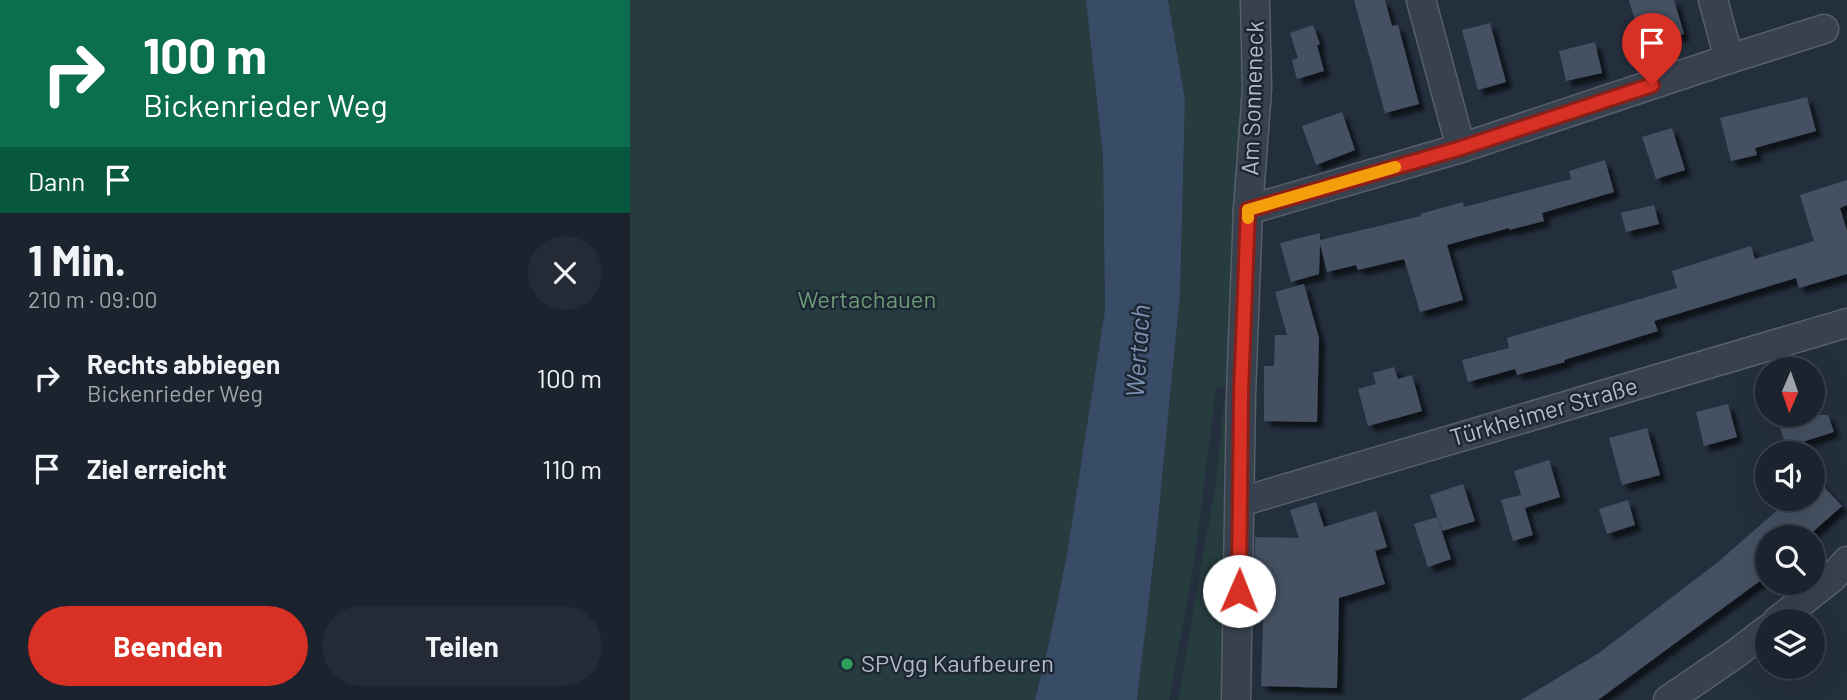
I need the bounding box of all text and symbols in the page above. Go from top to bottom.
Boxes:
pin [1622,13,1682,85]
street label: Am Sonneneck [1234,20,1269,176]
icon: arrive [1633,24,1671,62]
text: 100 m [143,25,267,84]
icon: right [28,28,119,119]
text: Bickenrieder Weg [143,85,388,123]
icon: arrive [99,161,137,199]
text: Dann [28,165,85,196]
text: 1 Min. [28,234,126,284]
button: close [528,236,602,310]
park label: Wertachauen [797,284,937,313]
text: 210 m · 09:00 [28,285,157,313]
water label: Wertach [1118,303,1155,399]
text: Rechts abbiegen [87,348,280,379]
north arrow [1755,357,1825,427]
map controls [1755,357,1825,679]
icon: right [28,359,66,397]
text: 100 m [537,362,602,393]
street label: Türkheimer Straße [1446,370,1641,451]
text: Bickenrieder Weg [87,379,263,407]
button: sound [1755,441,1825,511]
icon: arrive [28,450,66,488]
text: Ziel erreicht [87,453,227,484]
text: 110 m [542,453,602,484]
button: search [1755,525,1825,595]
position arrow [1202,554,1276,628]
button: Beenden [28,606,308,686]
button: Teilen [322,606,602,686]
button: layers [1755,609,1825,679]
place label: SPVgg Kaufbeuren [861,648,1054,677]
marker: SPVgg Kaufbeuren [839,656,855,672]

